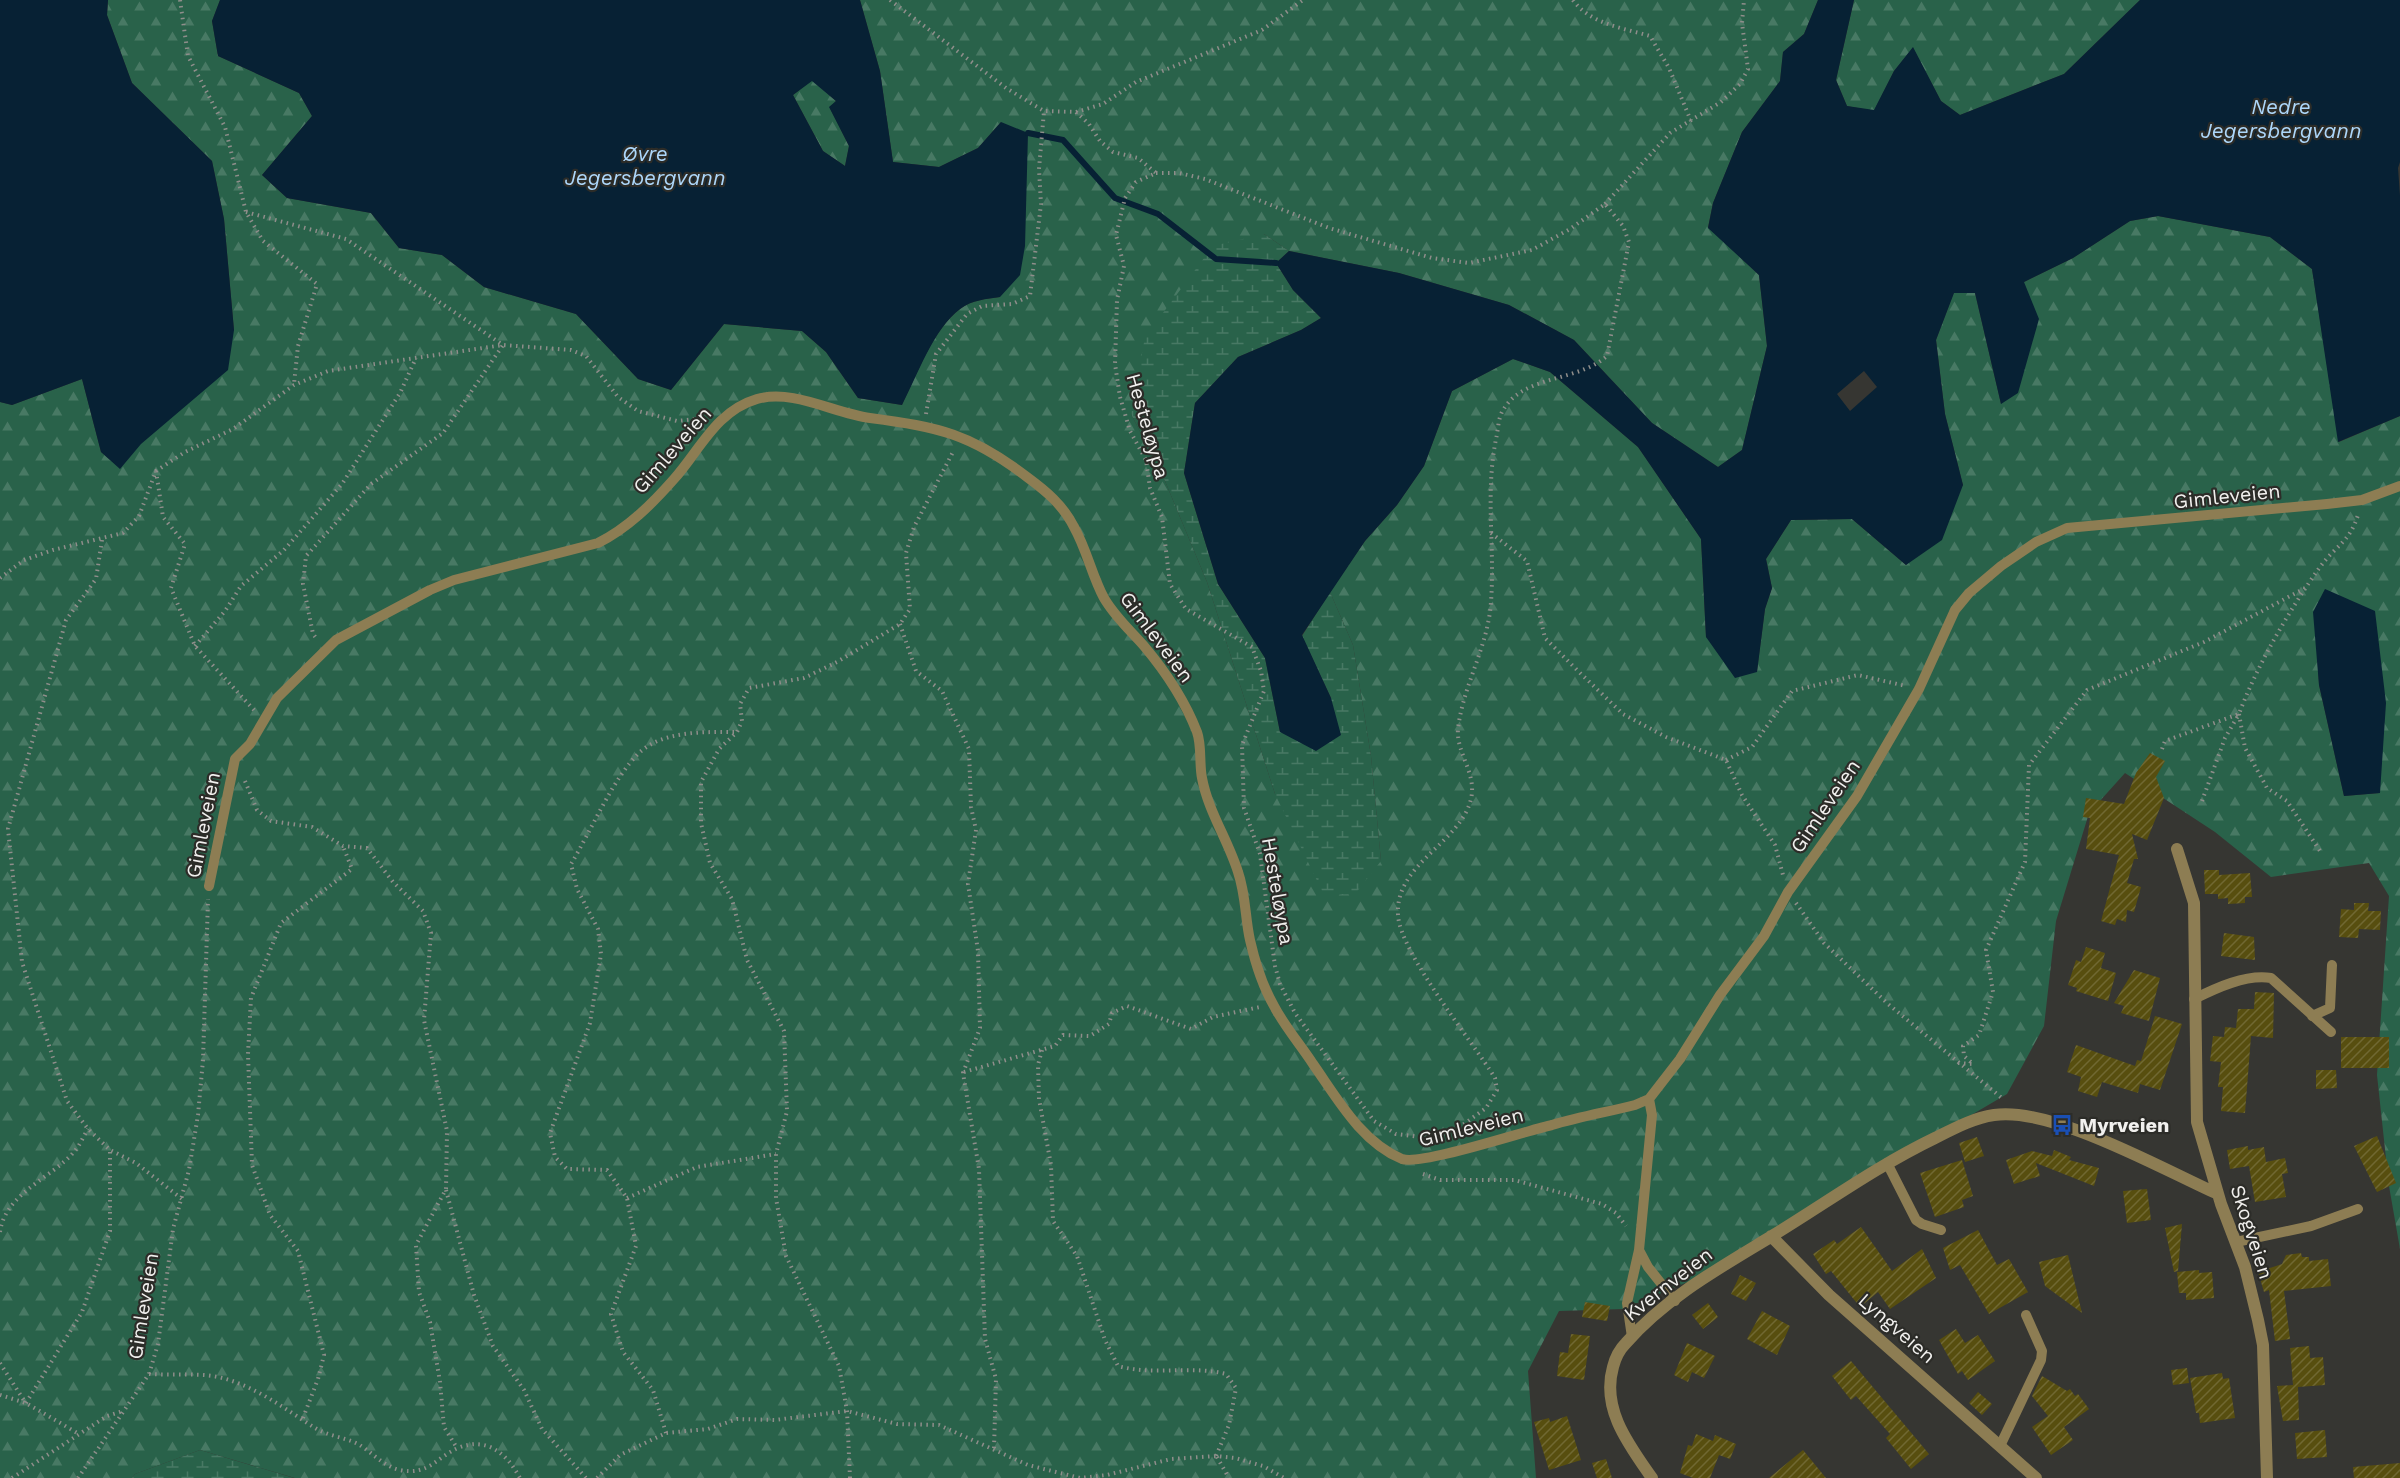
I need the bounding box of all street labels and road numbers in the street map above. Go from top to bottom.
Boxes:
street label: Hesteløypa [1122,371,1174,481]
street label: Gimleveien [628,402,716,498]
street label: Gimleveien [2172,478,2282,514]
street label: Gimleveien [1115,587,1199,687]
street label: Gimleveien [1785,755,1865,857]
street label: Gimleveien [181,770,225,880]
street label: Hesteløypa [1257,835,1299,947]
street label: Gimleveien [1416,1102,1526,1152]
street label: Skogveien [2226,1182,2278,1282]
street label: Kvernveien [1619,1242,1717,1326]
street label: Gimleveien [123,1251,163,1361]
street label: Lyngveien [1853,1288,1941,1368]

